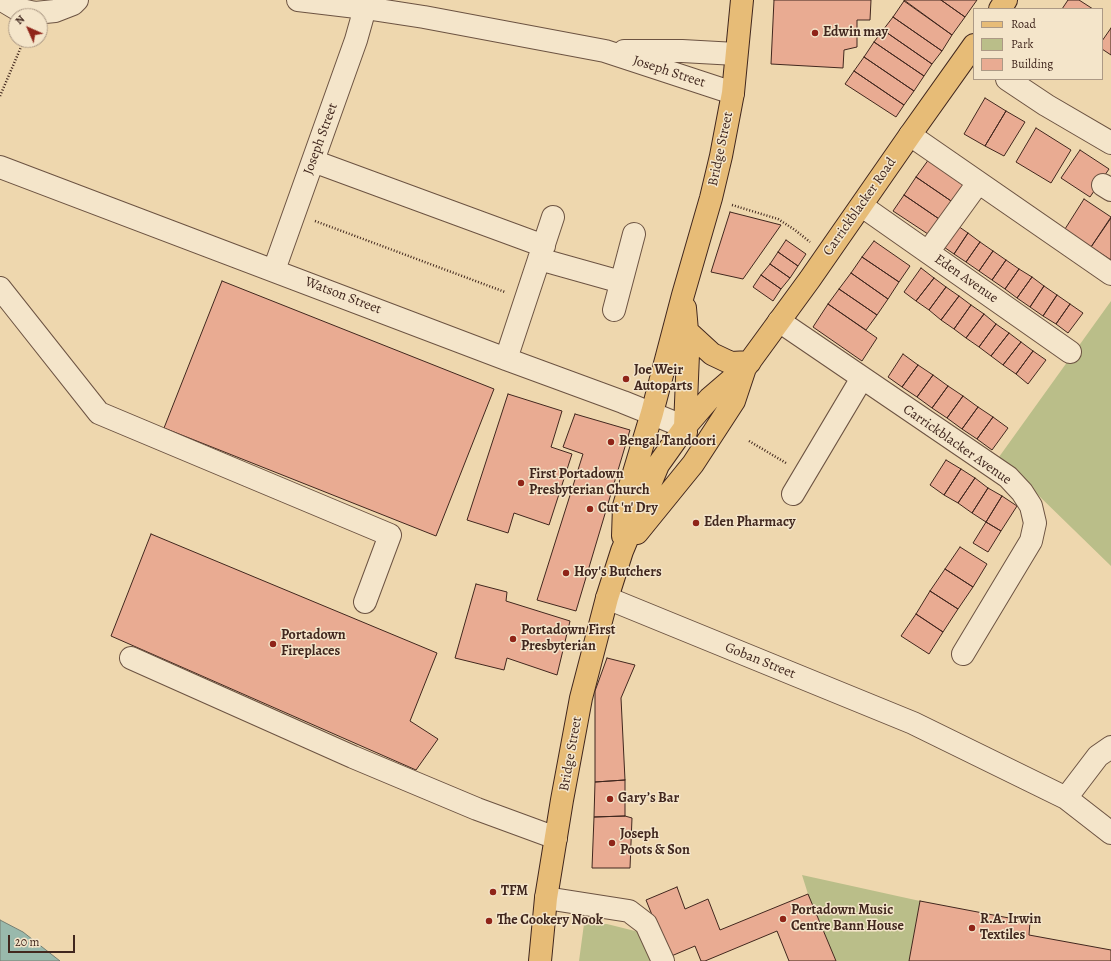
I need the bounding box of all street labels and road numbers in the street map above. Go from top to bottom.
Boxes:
street label: Joseph Street [631,52,707,92]
street label: Joseph Street [300,101,342,177]
street label: Bridge Street [705,110,737,188]
street label: Carrickblacker Road [820,155,900,259]
street label: Eden Avenue [931,251,1001,307]
street label: Watson Street [302,274,384,318]
street label: Carrickblacker Avenue [900,401,1014,489]
street label: Goban Street [722,639,798,683]
street label: Bridge Street [556,715,586,793]

